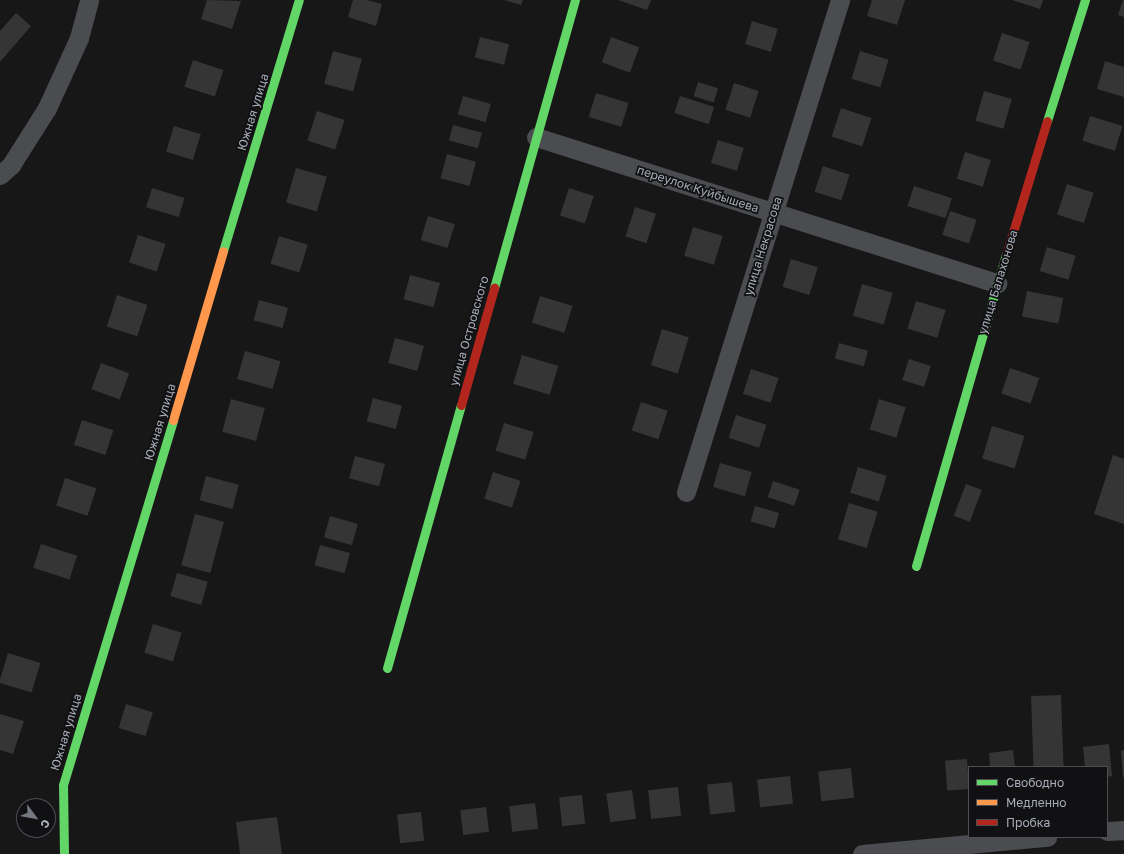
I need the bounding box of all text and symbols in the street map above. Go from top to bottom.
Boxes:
street label: Южная улица [234,72,272,152]
street label: переулок Куйбышева [635,163,761,215]
street label: улица Некрасова [741,195,785,297]
street label: улица Балахонова [975,228,1021,336]
street label: улица Островского [446,274,492,388]
street label: Южная улица [141,382,179,462]
street label: Южная улица [47,692,85,772]
legend [968,766,1108,838]
text: Свободно [1006,775,1064,790]
text: Медленно [1006,795,1066,810]
north arrow [16,798,56,838]
text: Пробка [1006,815,1050,830]
text: С [38,817,53,831]

